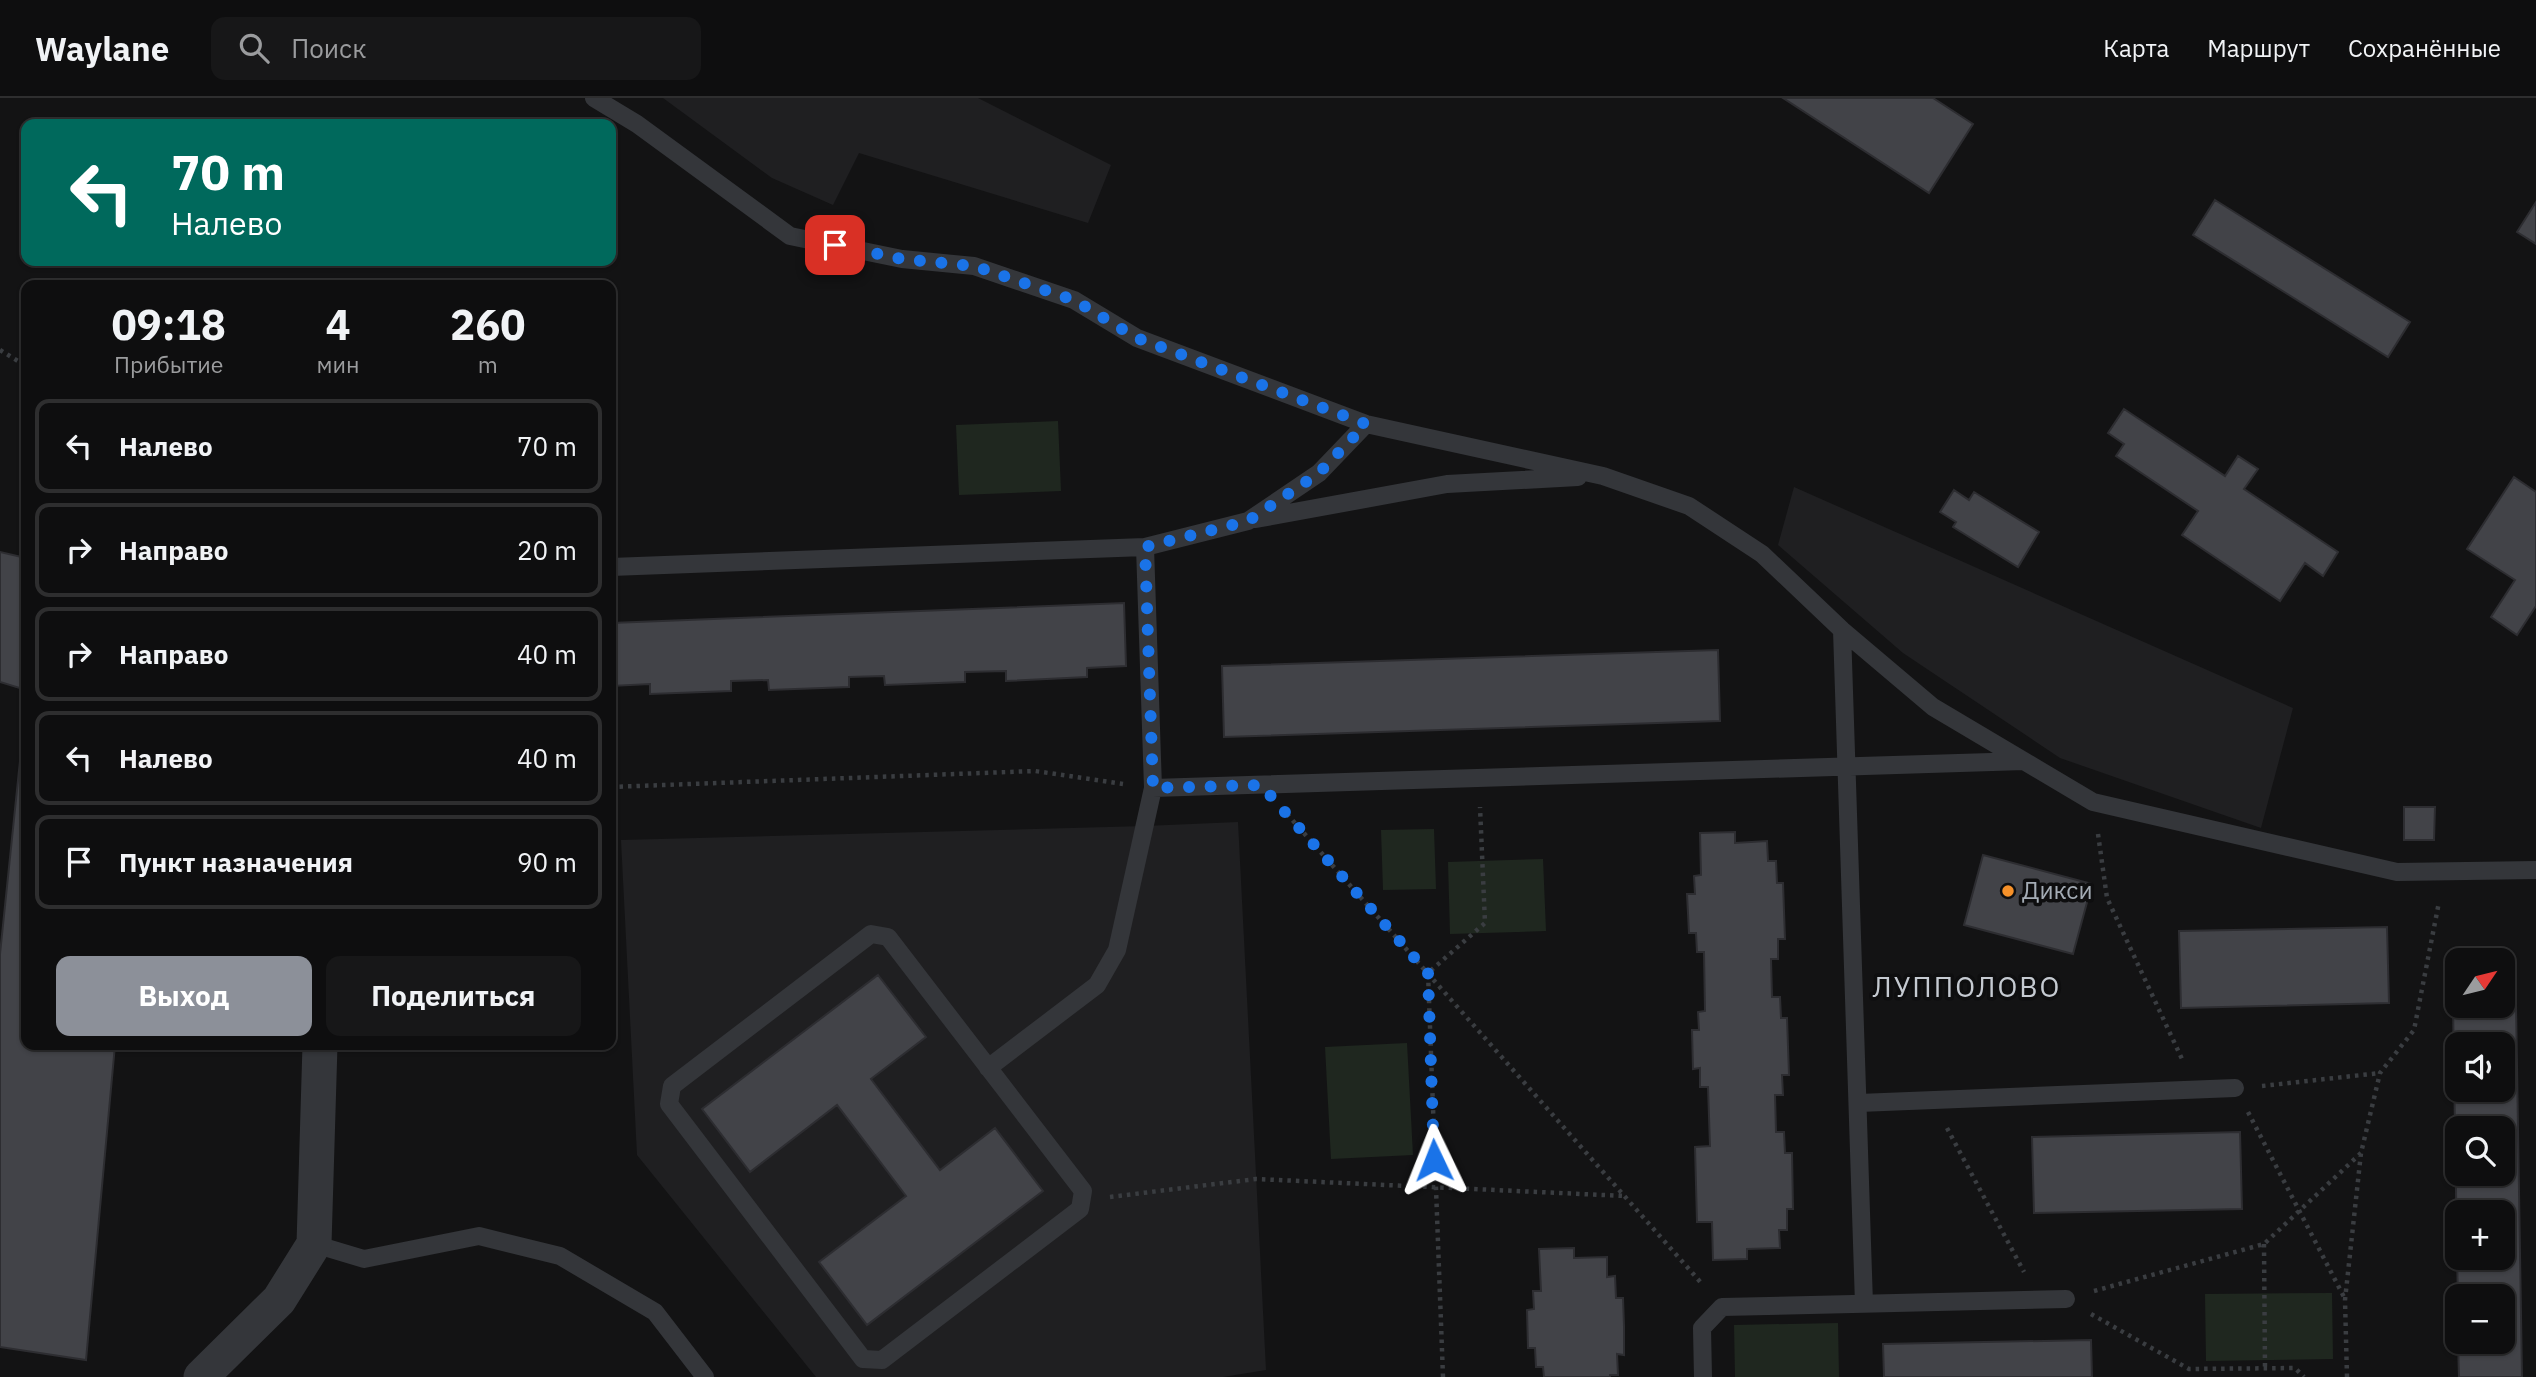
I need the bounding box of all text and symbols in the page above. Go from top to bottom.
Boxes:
search box [211,17,701,80]
text: Waylane [35,27,169,70]
icon: search [235,29,273,67]
text: Поиск [291,31,366,65]
text: Карта [2103,32,2169,64]
text: Маршрут [2207,32,2310,64]
text: Сохранённые [2348,32,2501,64]
text: 70 m [171,140,285,203]
icon: left [56,147,147,238]
text: Налево [171,202,282,244]
pin [805,215,865,275]
icon: arrive [816,226,854,264]
text: 09:18 [111,297,226,352]
text: 4 [325,297,351,352]
text: 260 [450,297,526,352]
text: Прибытие [114,349,223,379]
text: мин [316,349,360,379]
text: m [478,349,498,379]
icon: left [60,427,98,465]
text: Налево [119,429,213,463]
text: 70 m [517,429,577,463]
icon: right [60,531,98,569]
text: Направо [119,533,228,567]
text: 20 m [517,533,577,567]
icon: right [60,635,98,673]
text: Направо [119,637,228,671]
text: 40 m [517,637,577,671]
icon: left [60,739,98,777]
text: Налево [119,741,213,775]
text: 40 m [517,741,577,775]
icon: arrive [60,843,98,881]
text: Пункт назначения [119,845,353,879]
text: 90 m [517,845,577,879]
place label: Дикси [2022,874,2093,906]
marker: Дикси [2000,883,2016,899]
north arrow [2445,948,2515,1018]
map controls [2445,948,2515,1354]
button: Выход [56,956,312,1036]
button: Поделиться [326,956,581,1036]
district label: ЛУППОЛОВО [1873,968,2061,1005]
button: sound [2445,1032,2515,1102]
button: search [2445,1116,2515,1186]
position arrow [1397,1123,1471,1197]
button: + [2445,1200,2515,1270]
button: − [2445,1284,2515,1354]

